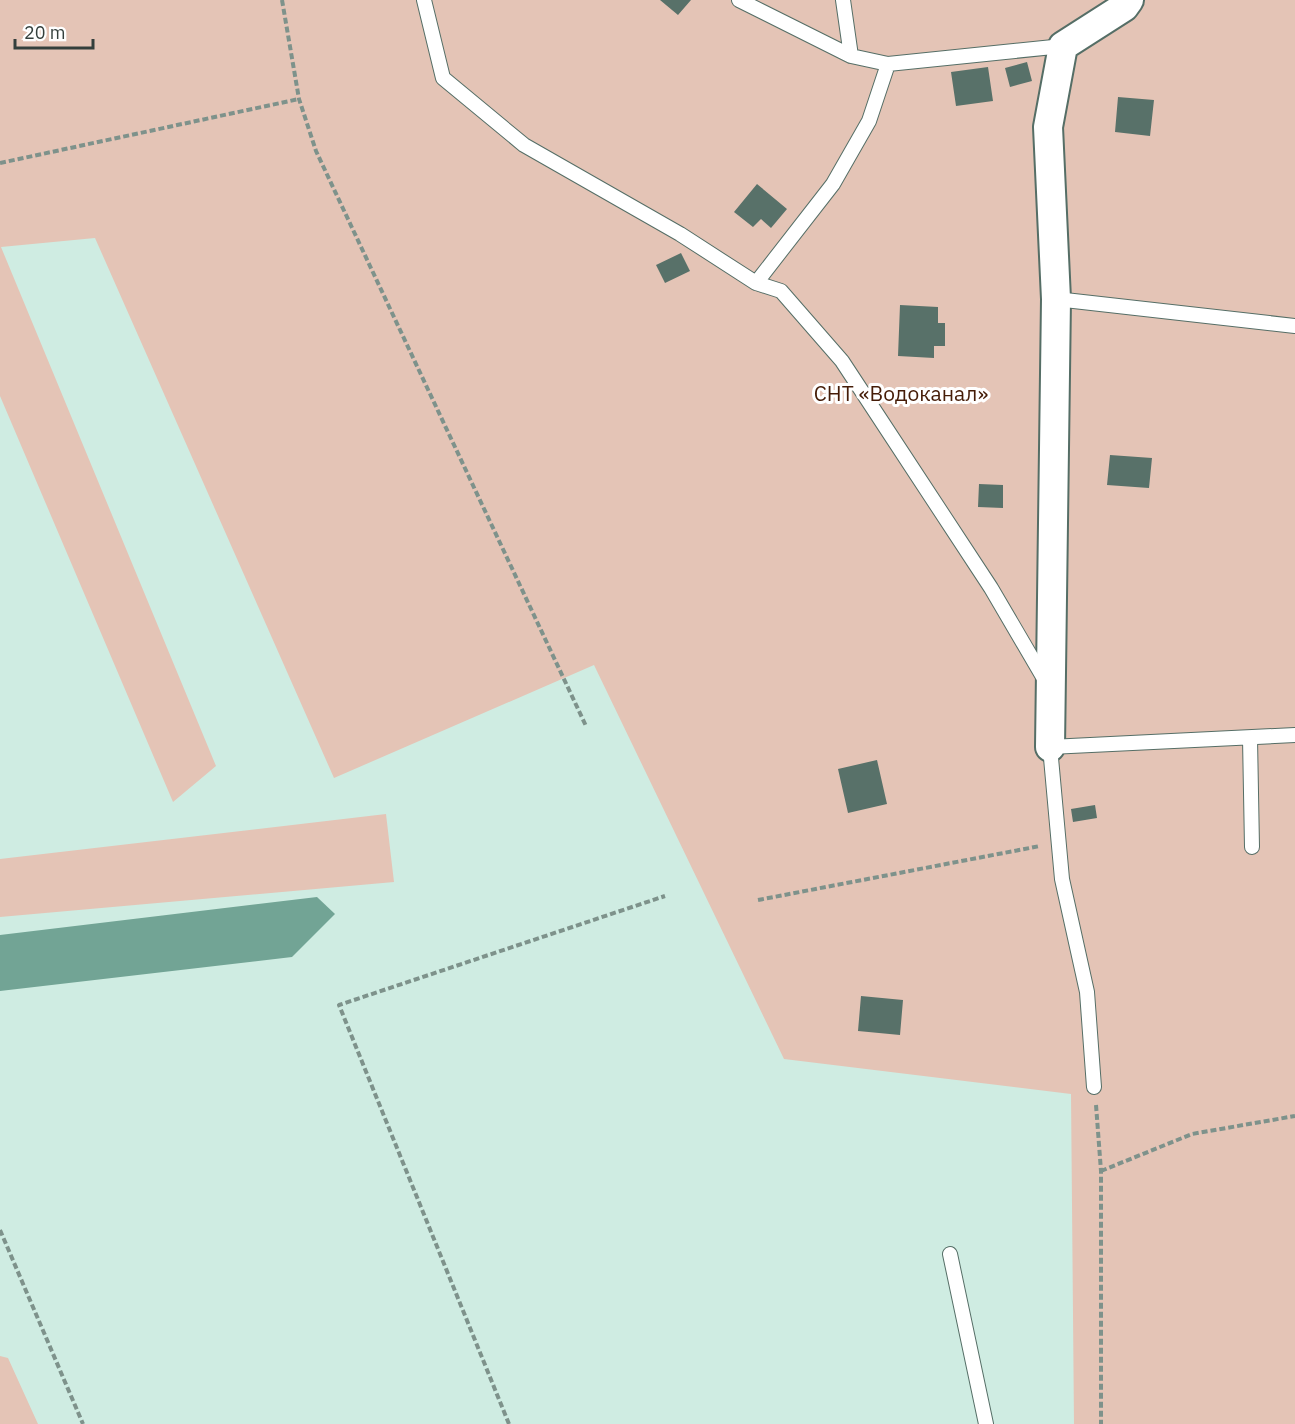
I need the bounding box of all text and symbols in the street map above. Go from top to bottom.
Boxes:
scale bar [15,12,93,50]
text: 20 m [24,21,66,44]
park label: СНТ «Водоканал» [814,379,988,407]

